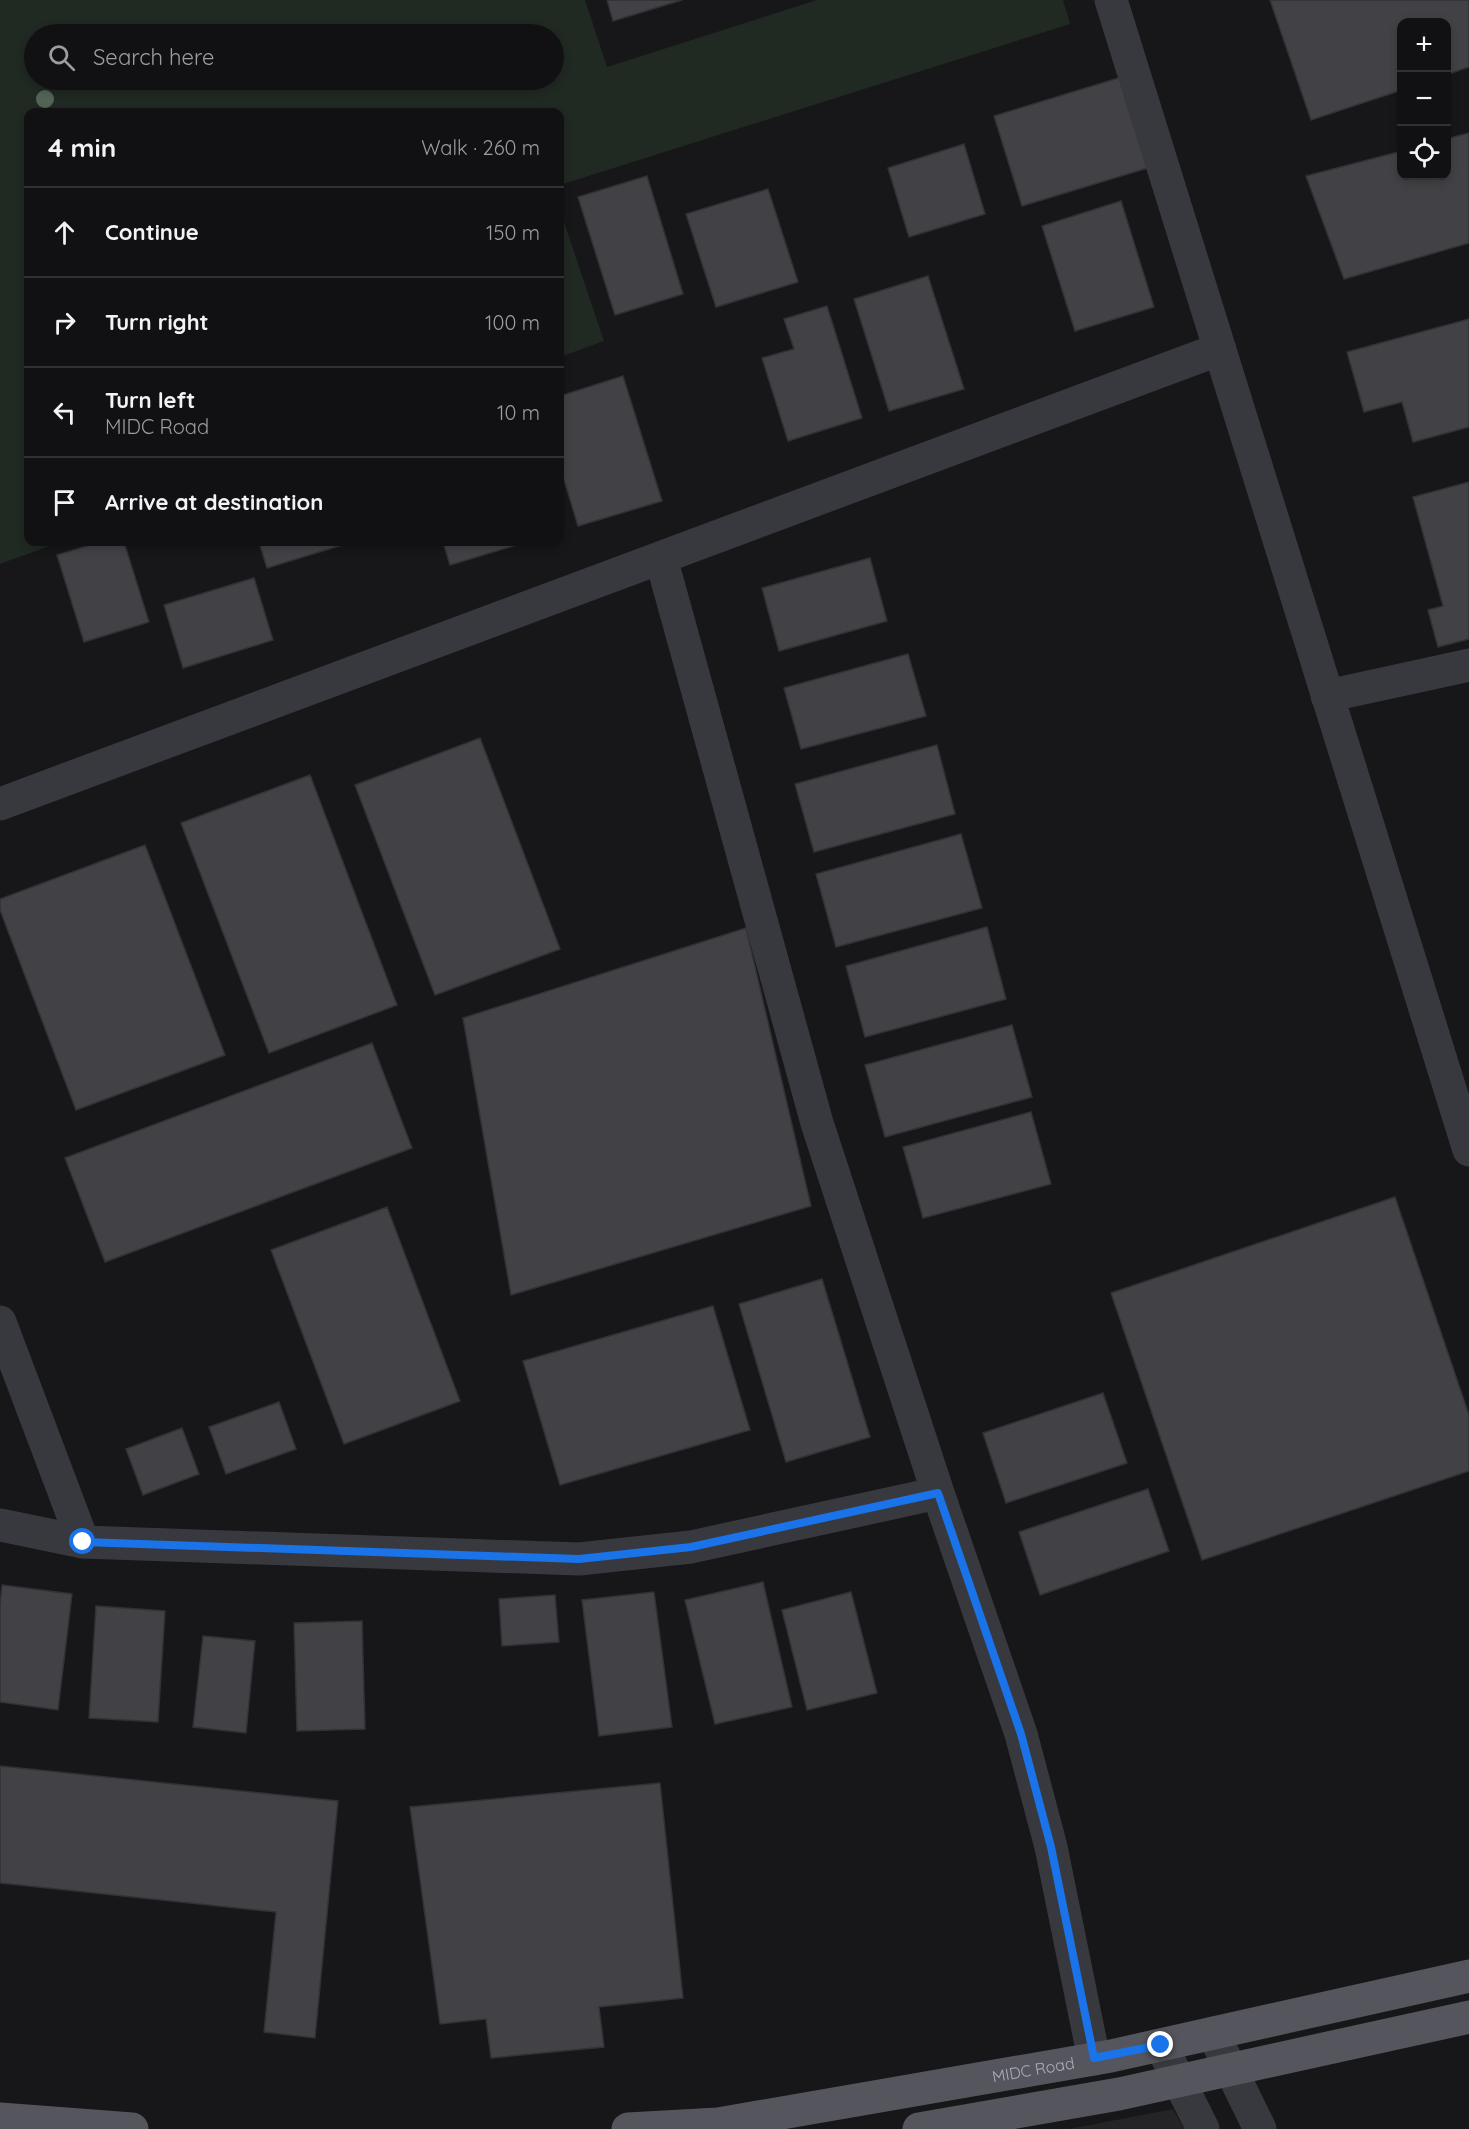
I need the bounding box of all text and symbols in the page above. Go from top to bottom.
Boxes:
map controls [1397,18,1451,180]
button: + [1397,18,1451,72]
search box [24,24,564,90]
icon: search [45,41,78,74]
text: Search here [93,43,214,71]
button: − [1397,72,1451,126]
button: locate [1397,126,1451,180]
text: 4 min [48,131,116,164]
text: Walk · 260 m [421,135,540,160]
icon: ahead [48,216,81,249]
text: Continue [105,218,199,246]
text: 150 m [486,220,540,245]
icon: right [48,306,81,339]
text: Turn right [105,308,209,336]
text: 100 m [485,310,540,335]
text: Turn left [105,386,195,414]
icon: left [48,396,81,429]
text: 10 m [497,400,540,425]
text: MIDC Road [105,414,209,439]
icon: arrive [48,486,81,519]
text: Arrive at destination [105,488,323,516]
route start [69,1528,95,1554]
route end [1147,2031,1173,2057]
street label: MIDC Road [990,2053,1076,2086]

